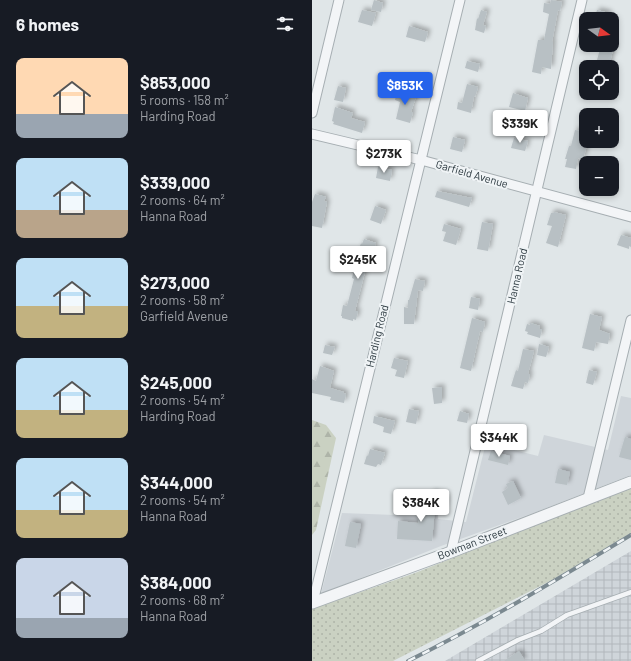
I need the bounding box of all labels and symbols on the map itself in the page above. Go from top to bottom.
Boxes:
north arrow [579,12,619,52]
pin: $853K [377,72,433,106]
pin: $339K [492,110,548,144]
pin: $273K [356,140,412,174]
street label: Garfield Avenue [434,157,510,190]
pin: $245K [330,246,386,280]
street label: Hanna Road [504,247,529,305]
street label: Harding Road [362,303,391,368]
pin: $344K [471,424,527,458]
pin: $384K [393,489,449,523]
street label: Bowman Street [435,523,508,562]

